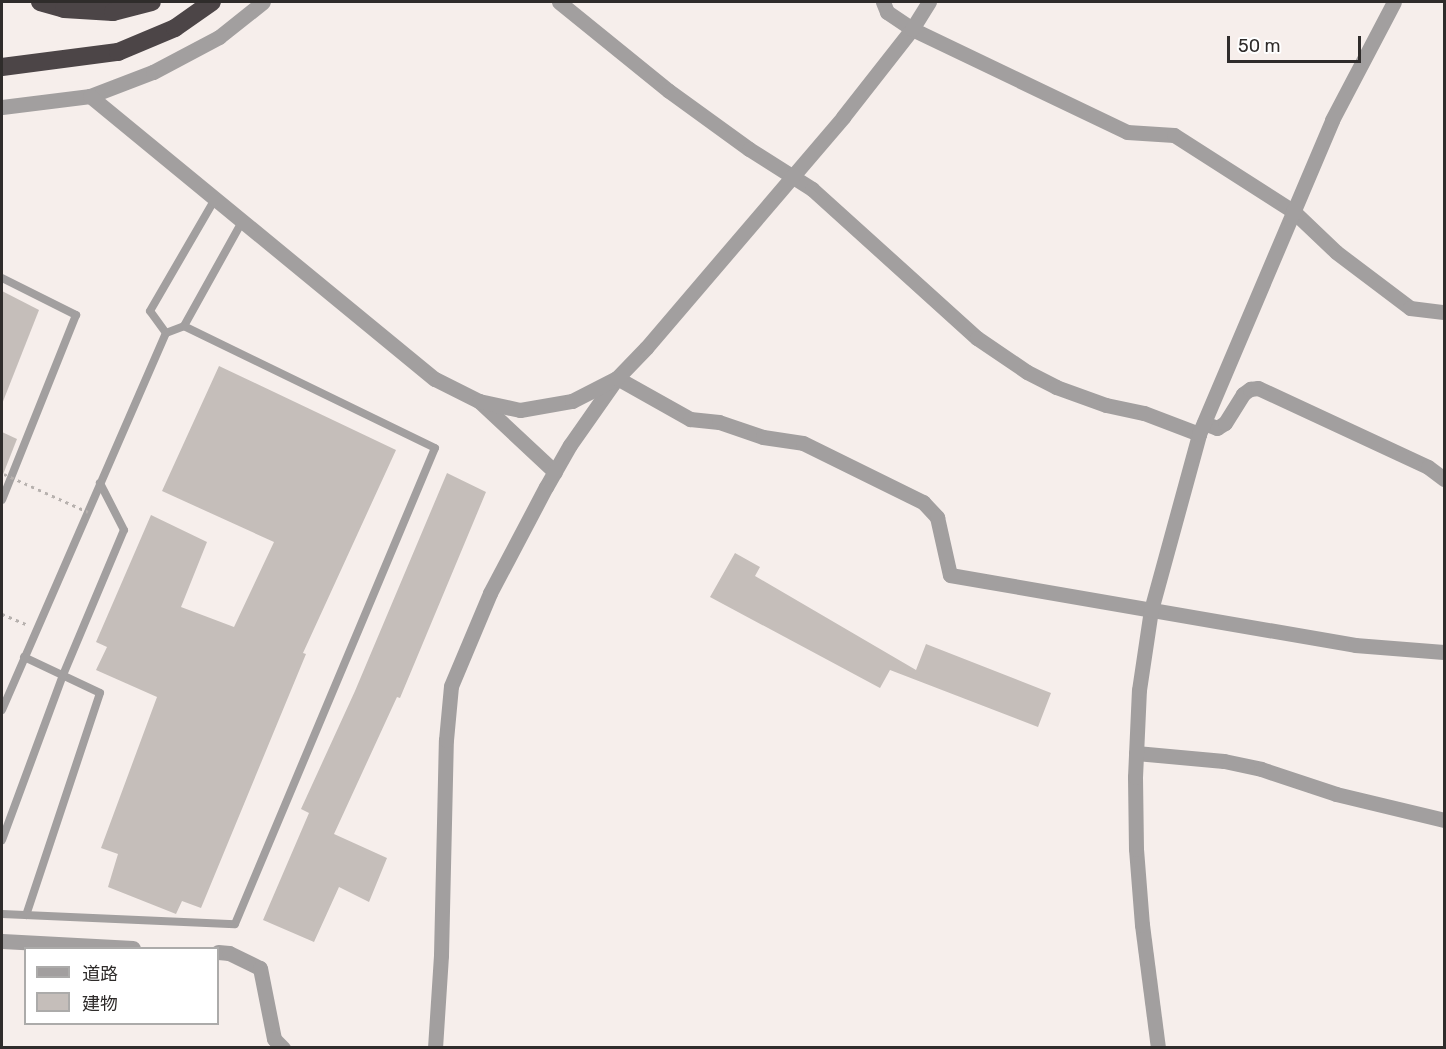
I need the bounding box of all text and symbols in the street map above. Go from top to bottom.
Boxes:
scale bar [1230,24,1364,62]
text: 50 m [1238,35,1281,57]
legend [24,947,219,1025]
text: 道路 [82,963,118,985]
text: 建物 [82,993,118,1015]

